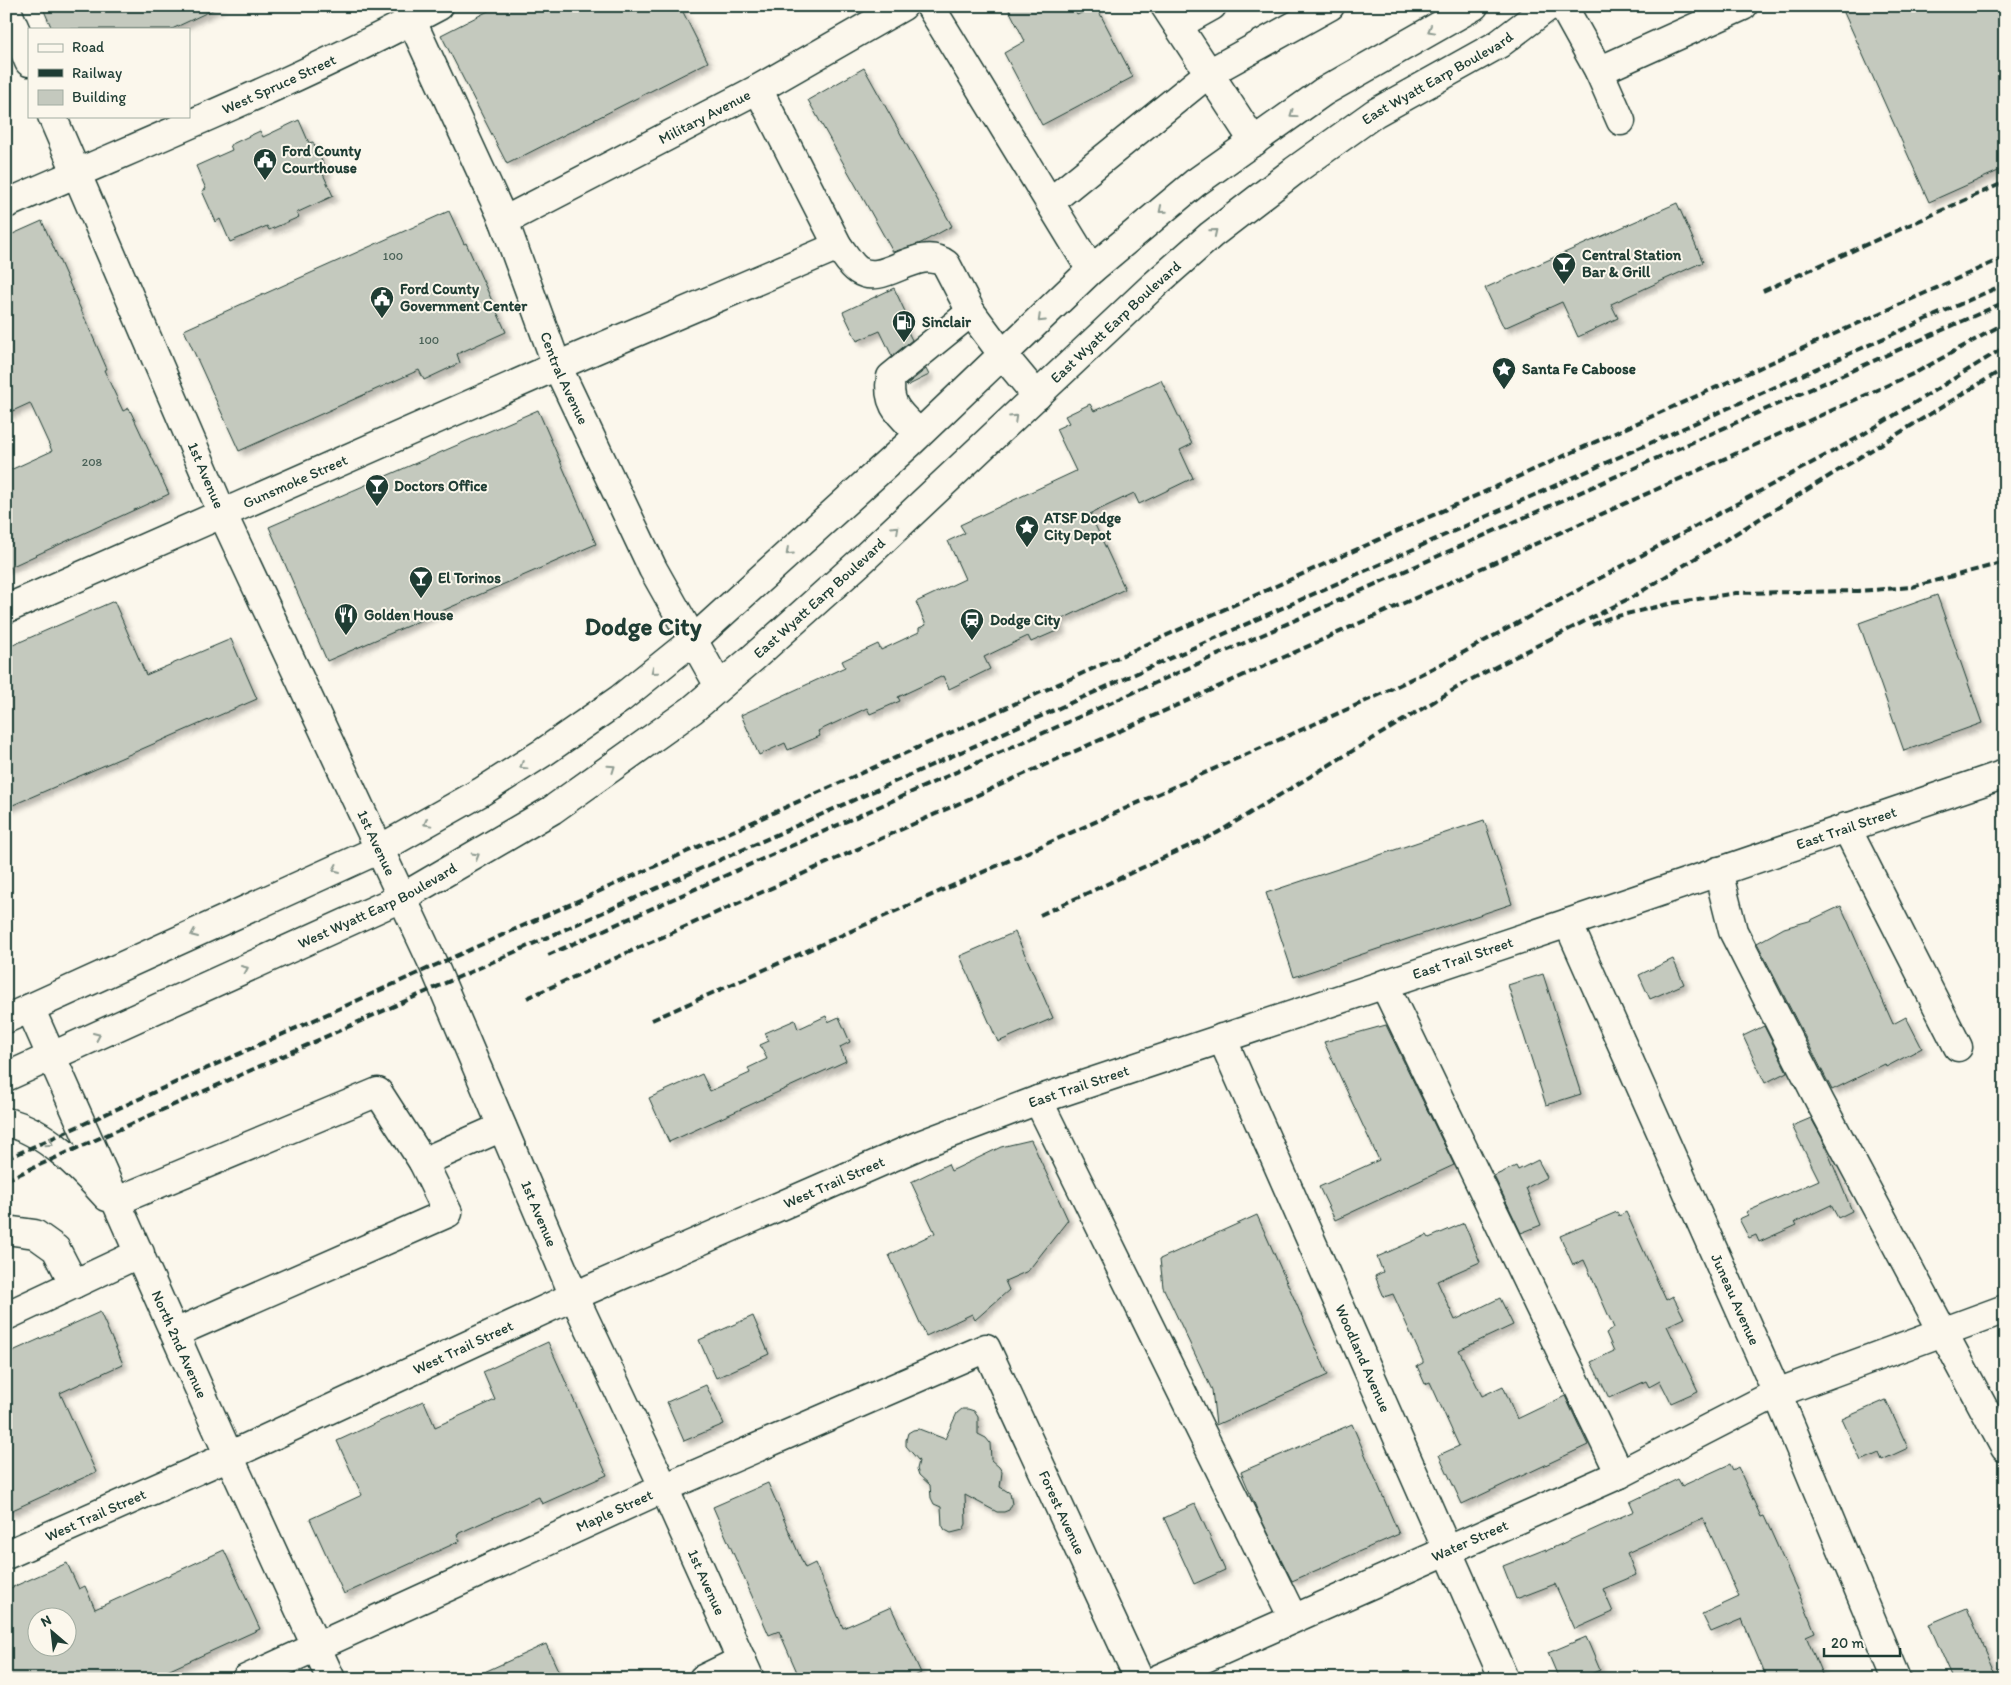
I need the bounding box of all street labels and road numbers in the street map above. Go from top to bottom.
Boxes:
street label: East Wyatt Earp Boulevard [1358,28,1517,129]
street label: West Spruce Street [219,50,339,118]
street label: Military Avenue [655,85,754,148]
street label: East Wyatt Earp Boulevard [1047,257,1184,387]
street label: Central Avenue [536,329,592,427]
street label: 1st Avenue [184,440,228,511]
street label: Gunsmoke Street [240,450,351,512]
street label: East Wyatt Earp Boulevard [750,534,889,662]
street label: East Trail Street [1794,802,1899,854]
street label: 1st Avenue [353,807,399,878]
street label: West Wyatt Earp Boulevard [295,859,460,952]
street label: East Trail Street [1410,933,1516,983]
street label: East Trail Street [1026,1061,1132,1112]
street label: West Trail Street [781,1152,888,1212]
street label: 1st Avenue [517,1178,561,1250]
street label: Juneau Avenue [1707,1251,1764,1348]
street label: North 2nd Avenue [148,1288,211,1401]
street label: Woodland Avenue [1331,1302,1395,1415]
street label: West Trail Street [410,1316,516,1378]
street label: Forest Avenue [1035,1468,1089,1558]
street label: West Trail Street [42,1485,149,1545]
street label: Maple Street [573,1485,656,1536]
street label: Water Street [1429,1516,1511,1566]
street label: 1st Avenue [684,1547,729,1618]

